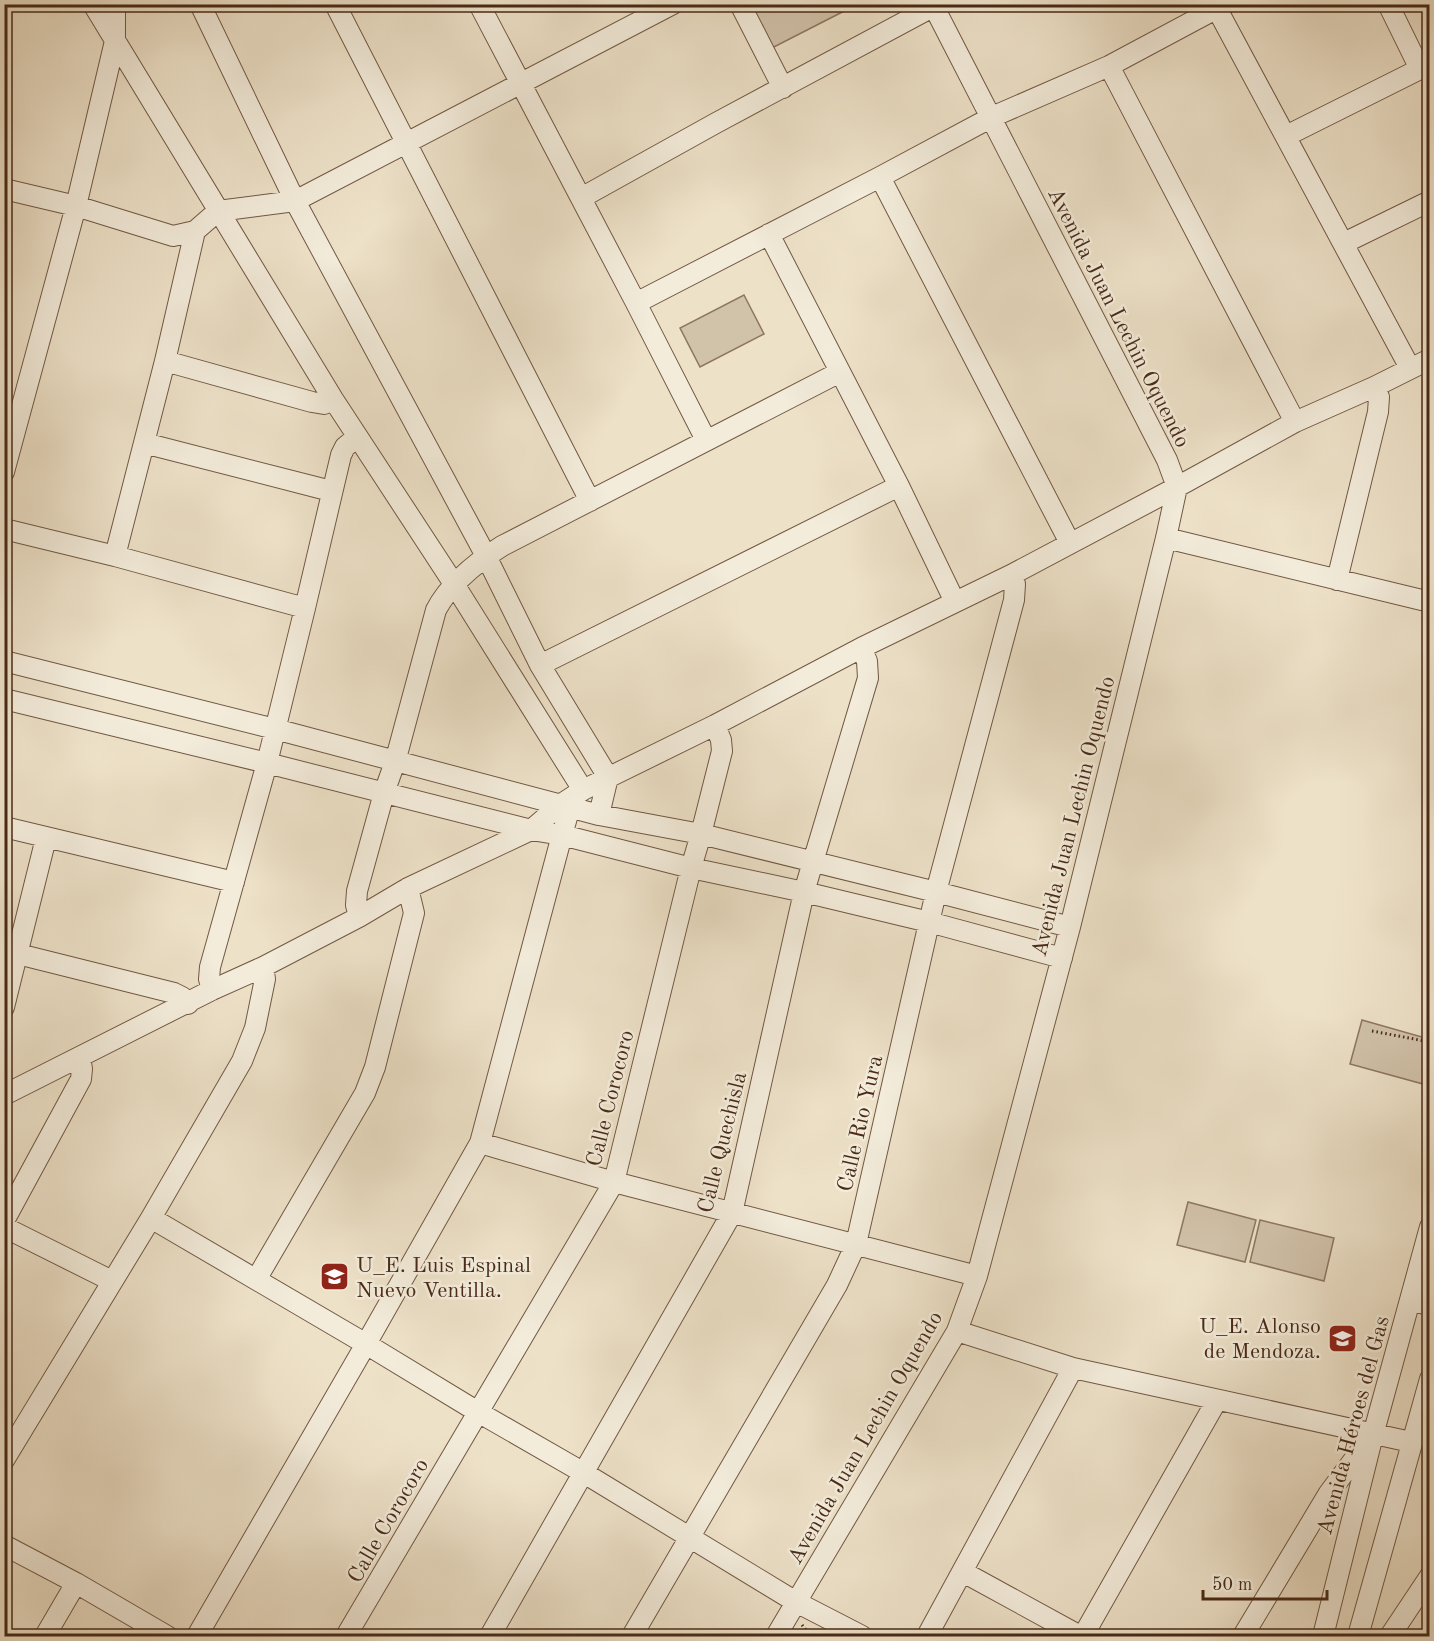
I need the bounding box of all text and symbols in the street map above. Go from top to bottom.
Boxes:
street label: Avenida Juan Lechin Oquendo [1043,185,1193,451]
street label: Avenida Juan Lechin Oquendo [1028,674,1119,959]
street label: Calle Corocoro [583,1028,639,1169]
street label: Calle Rio Yura [835,1053,887,1194]
street label: Calle Quechisla [695,1069,751,1215]
place label: U_E. Luis Espinal Nuevo Ventilla. [356,1255,531,1302]
school or university icon: U_E. Luis Espinal Nuevo Ventilla. [319,1261,351,1293]
street label: Avenida Juan Lechin Oquendo [784,1308,947,1568]
street label: Avenida Héroes del Gas [1314,1314,1394,1537]
place label: U_E. Alonso de Mendoza. [1199,1316,1321,1363]
school or university icon: U_E. Alonso de Mendoza. [1326,1322,1358,1354]
street label: Calle Corocoro [344,1455,433,1587]
scale bar [1203,1563,1328,1601]
text: 50 m [1212,1576,1252,1594]

